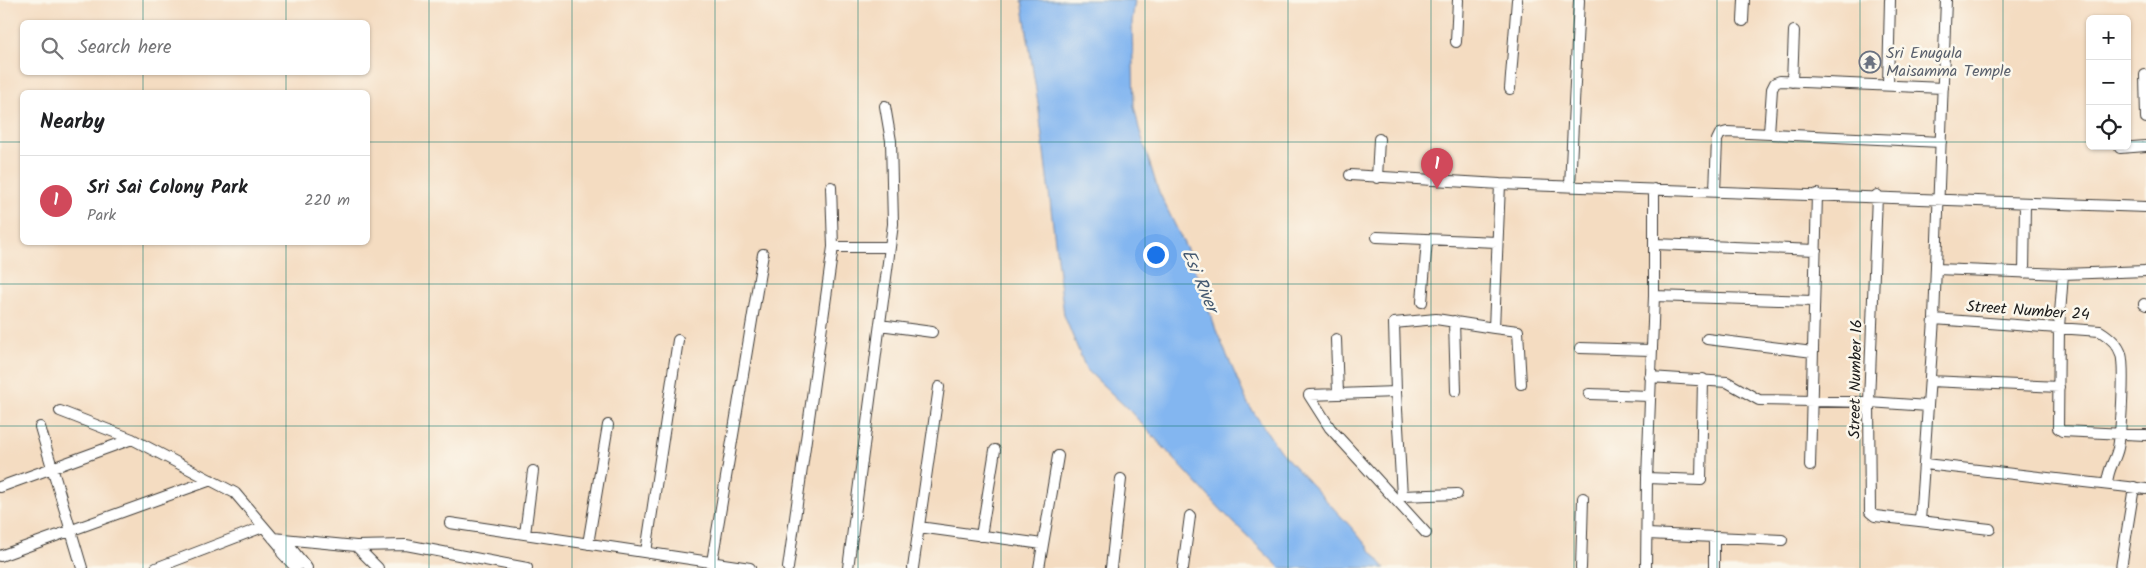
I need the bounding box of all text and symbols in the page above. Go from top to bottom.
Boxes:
map controls [2086,15,2131,150]
button: + [2086,15,2131,60]
search box [20,20,370,75]
text: Search here [78,33,172,63]
icon: search [38,34,66,62]
place label: Sri Enugula Maisamma Temple [1886,41,2011,84]
temple icon: Sri Enugula Maisamma Temple [1858,50,1882,74]
button: − [2086,60,2131,105]
button: locate [2086,105,2131,150]
text: Nearby [40,106,105,139]
pin: 1 [1421,148,1453,189]
text: Sri Sai Colony Park [87,173,247,203]
text: 1 [54,188,58,213]
text: 220 m [304,188,350,213]
text: Park [87,203,116,228]
your location [1143,242,1169,268]
water label: Esi River [1173,245,1227,321]
street label: Street Number 24 [1965,294,2091,328]
street label: Street Number 16 [1842,319,1870,439]

